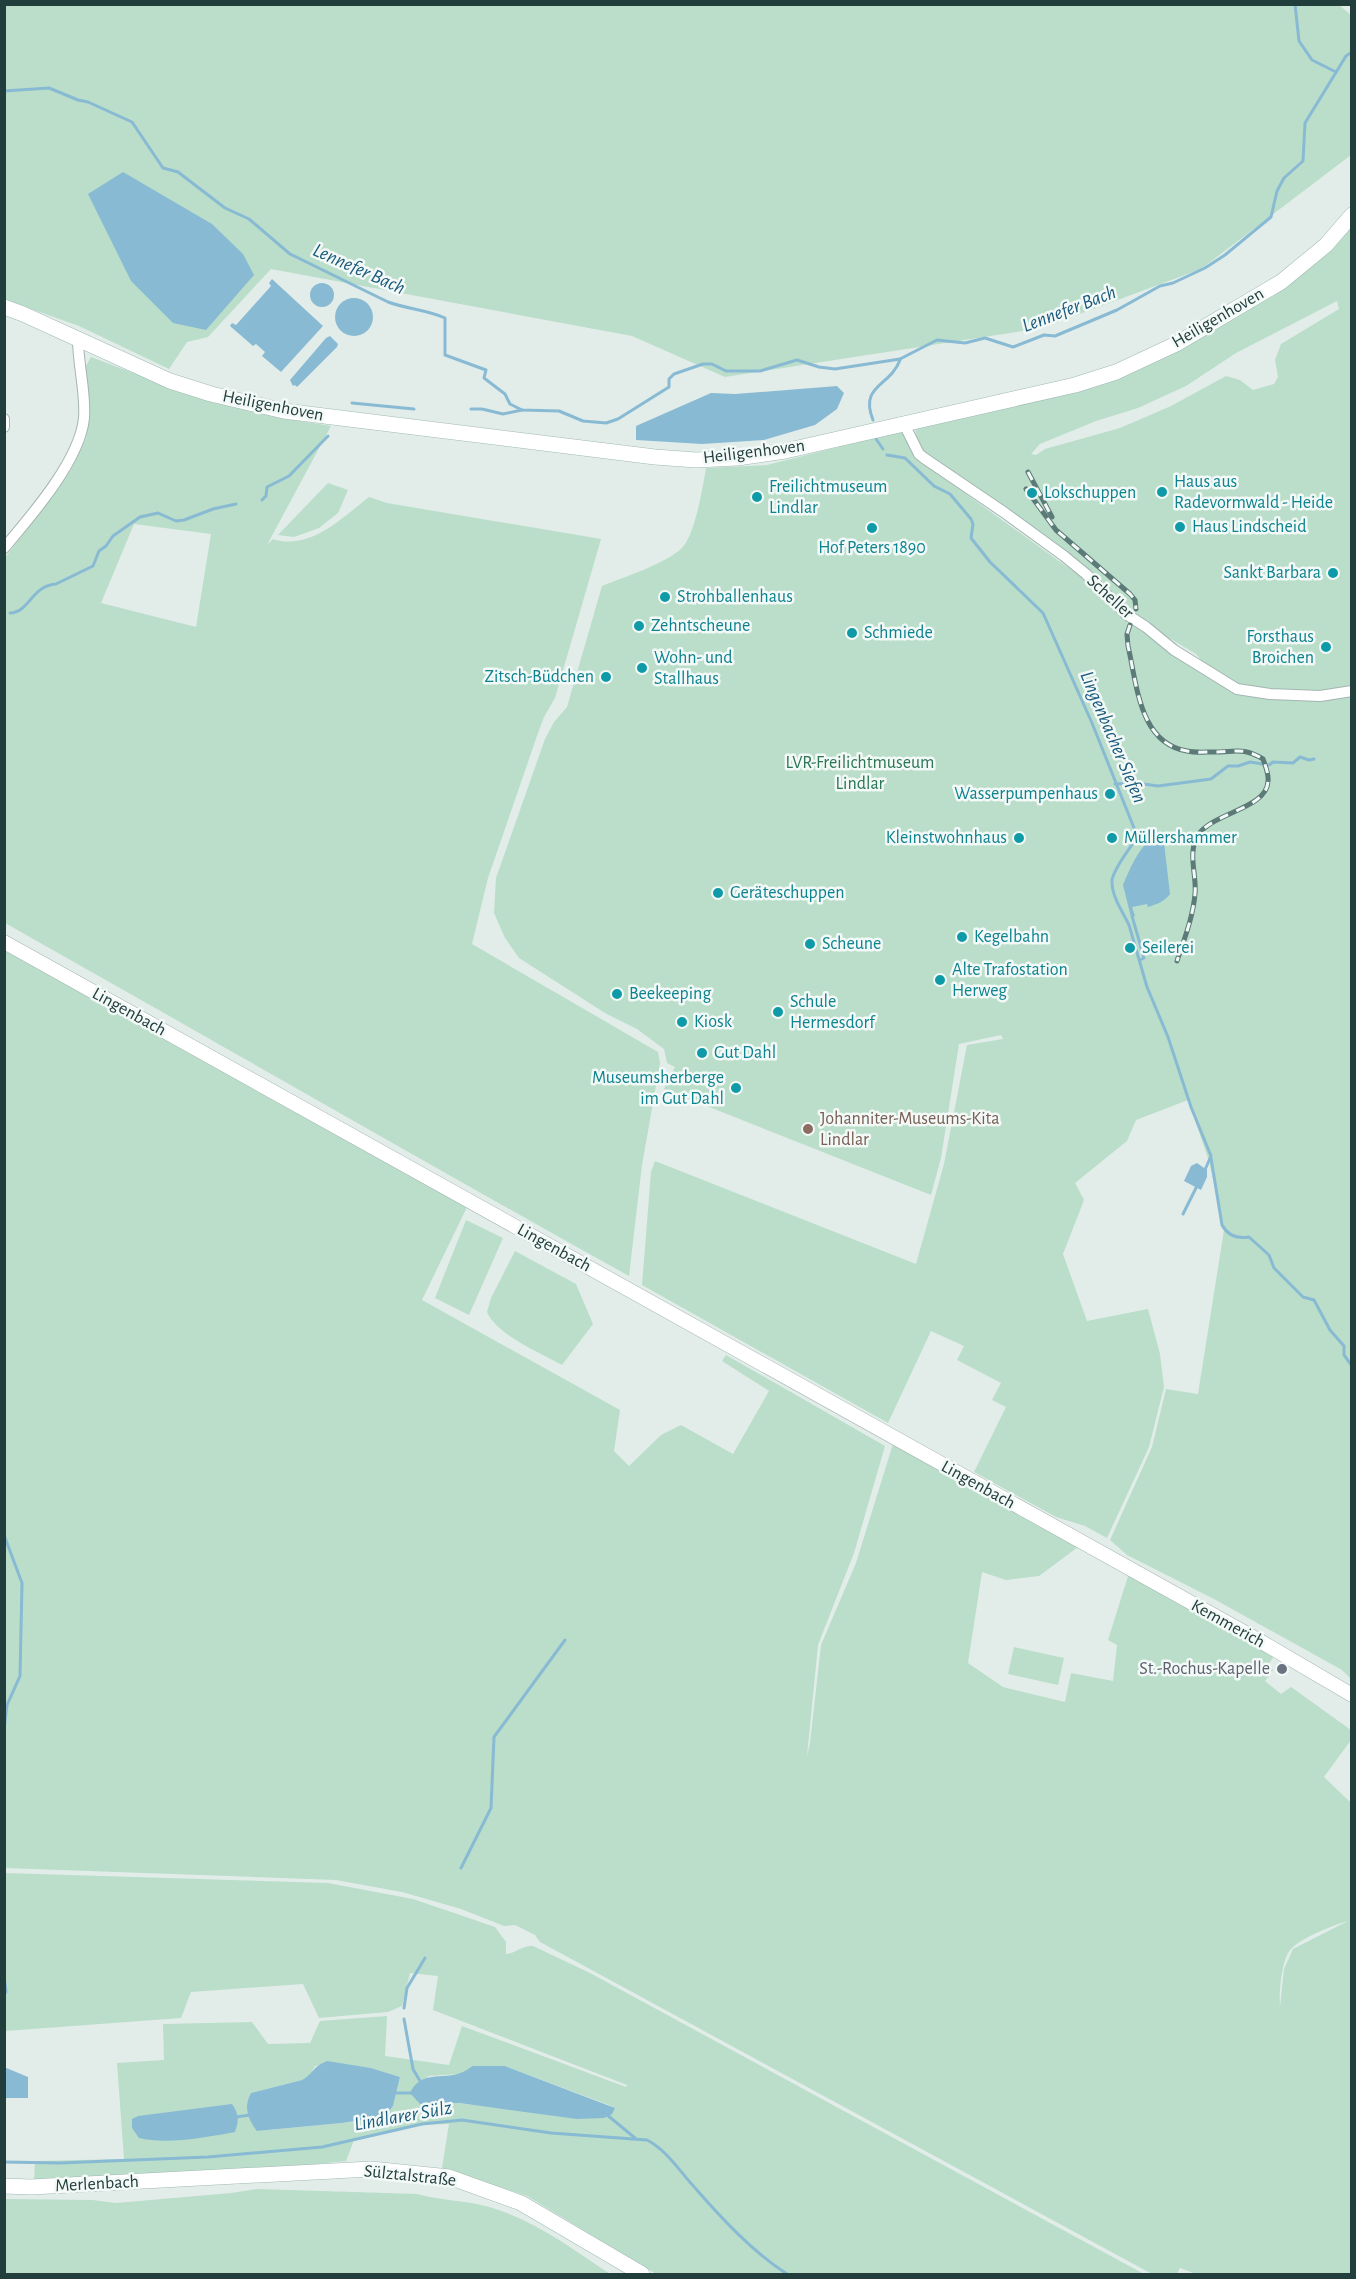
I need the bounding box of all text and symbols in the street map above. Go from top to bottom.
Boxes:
water label: Lennefer Bach [310,240,408,298]
water label: Lennefer Bach [1019,282,1119,336]
street label: Heiligenhoven [1169,285,1267,351]
street label: Heiligenhoven [221,387,325,425]
street label: Heiligenhoven [702,437,806,467]
place label: Haus aus Radevormwald - Heide [1174,473,1333,512]
place label: Freilichtmuseum Lindlar [769,478,887,517]
place label: Lokschuppen [1044,484,1136,502]
marker: Haus aus Radevormwald - Heide [1155,485,1169,499]
marker: Lokschuppen [1025,486,1039,500]
marker: Freilichtmuseum Lindlar [750,490,764,504]
place label: Haus Lindscheid [1192,518,1306,536]
marker: Haus Lindscheid [1173,520,1187,534]
marker: Hof Peters 1890 [865,521,879,535]
place label: Hof Peters 1890 [818,539,926,557]
place label: Sankt Barbara [1224,564,1321,582]
marker: Sankt Barbara [1326,566,1340,580]
street label: Scheller [1083,572,1137,622]
place label: Strohballenhaus [677,588,793,606]
marker: Strohballenhaus [658,590,672,604]
place label: Zehntscheune [651,617,750,635]
marker: Zehntscheune [632,619,646,633]
place label: Schmiede [864,624,933,642]
marker: Schmiede [845,626,859,640]
place label: Forsthaus Broichen [1246,628,1314,667]
marker: Forsthaus Broichen [1319,640,1333,654]
place label: Wohn- und Stallhaus [654,649,733,688]
marker: Wohn- und Stallhaus [635,661,649,675]
place label: Zitsch-Büdchen [484,668,594,686]
water label: Lingenbacher Siefen [1076,668,1150,806]
marker: Zitsch-Büdchen [599,670,613,684]
park label: LVR-Freilichtmuseum Lindlar [786,754,934,793]
place label: Wasserpumpenhaus [954,785,1098,803]
marker: Wasserpumpenhaus [1103,787,1117,801]
place label: Kleinstwohnhaus [886,829,1007,847]
place label: Müllershammer [1124,829,1237,847]
marker: Kleinstwohnhaus [1012,831,1026,845]
marker: Müllershammer [1105,831,1119,845]
place label: Geräteschuppen [730,884,845,902]
marker: Geräteschuppen [711,886,725,900]
place label: Kegelbahn [974,928,1049,946]
marker: Kegelbahn [955,930,969,944]
place label: Scheune [822,935,881,953]
marker: Scheune [803,937,817,951]
place label: Seilerei [1142,939,1194,957]
marker: Seilerei [1123,941,1137,955]
place label: Alte Trafostation Herweg [952,961,1068,1000]
marker: Alte Trafostation Herweg [933,973,947,987]
street label: Lingenbach [89,984,169,1040]
place label: Beekeeping [629,985,711,1003]
marker: Beekeeping [610,987,624,1001]
place label: Schule Hermesdorf [790,993,876,1032]
marker: Schule Hermesdorf [771,1005,785,1019]
place label: Kiosk [694,1013,733,1031]
marker: Kiosk [675,1015,689,1029]
place label: Gut Dahl [714,1044,776,1062]
marker: Gut Dahl [695,1046,709,1060]
place label: Museumsherberge im Gut Dahl [592,1069,724,1108]
marker: Museumsherberge im Gut Dahl [729,1081,743,1095]
place label: Johanniter-Museums-Kita Lindlar [820,1110,1000,1149]
marker: Johanniter-Museums-Kita Lindlar [801,1122,815,1136]
street label: Lingenbach [514,1220,594,1276]
street label: Lingenbach [938,1457,1018,1513]
street label: Kemmerich [1188,1596,1268,1652]
place label: St.-Rochus-Kapelle [1139,1660,1270,1678]
marker: St.-Rochus-Kapelle [1275,1662,1289,1676]
water label: Lindlarer Sülz [352,2098,454,2134]
street label: Sülztalstraße [363,2162,457,2190]
street label: Merlenbach [55,2173,139,2195]

